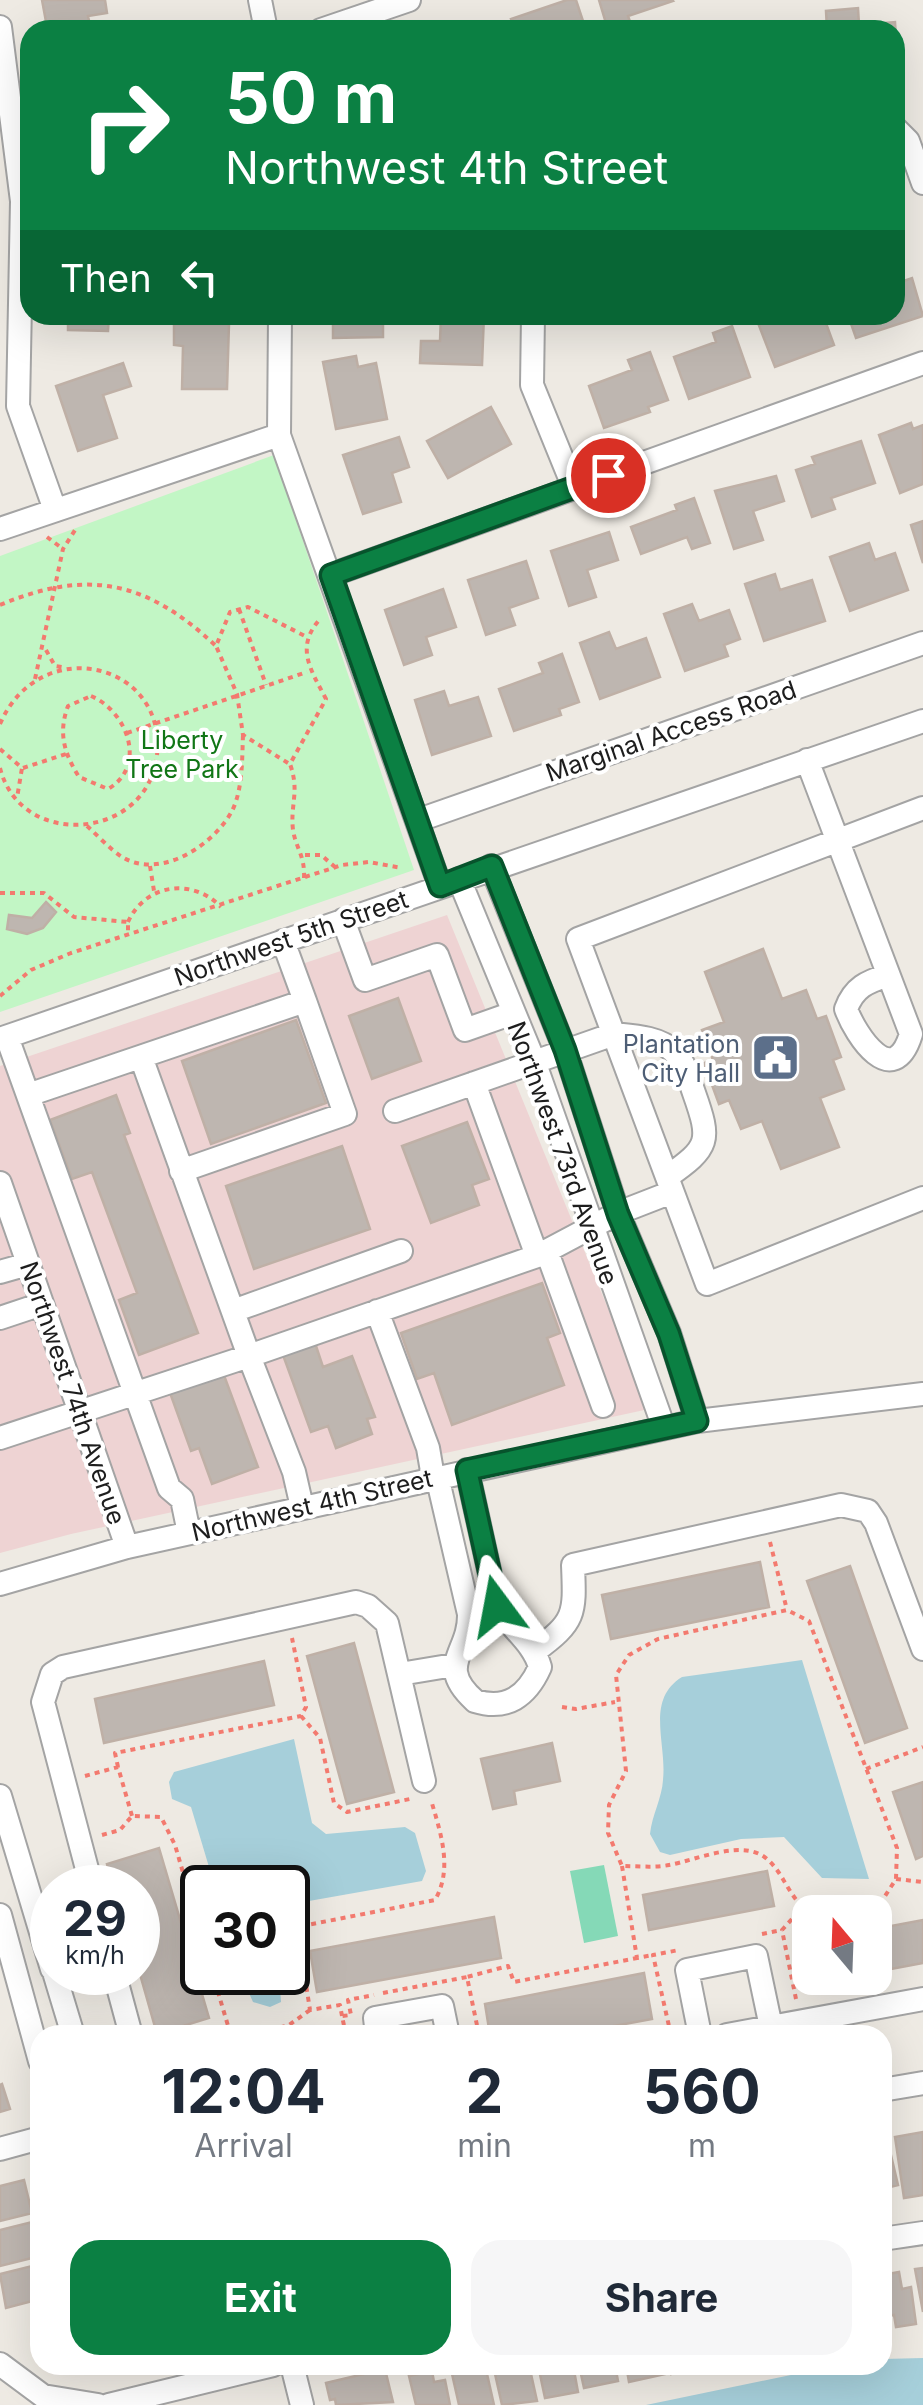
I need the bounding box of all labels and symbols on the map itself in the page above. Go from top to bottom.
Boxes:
pin [566,433,651,518]
street label: Marginal Access Road [542,674,800,788]
park label: Liberty Tree Park [125,725,239,784]
street label: Northwest 5th Street [170,884,412,992]
street label: Northwest 73rd Avenue [501,1017,625,1289]
place label: Plantation City Hall [623,1029,740,1088]
public building icon: Plantation City Hall [749,1032,801,1084]
street label: Northwest 74th Avenue [14,1258,132,1528]
street label: Northwest 4th Street [189,1463,435,1547]
position arrow [445,1554,549,1658]
speed limit sign: 30 [180,1865,310,1995]
north arrow [792,1895,892,1995]

